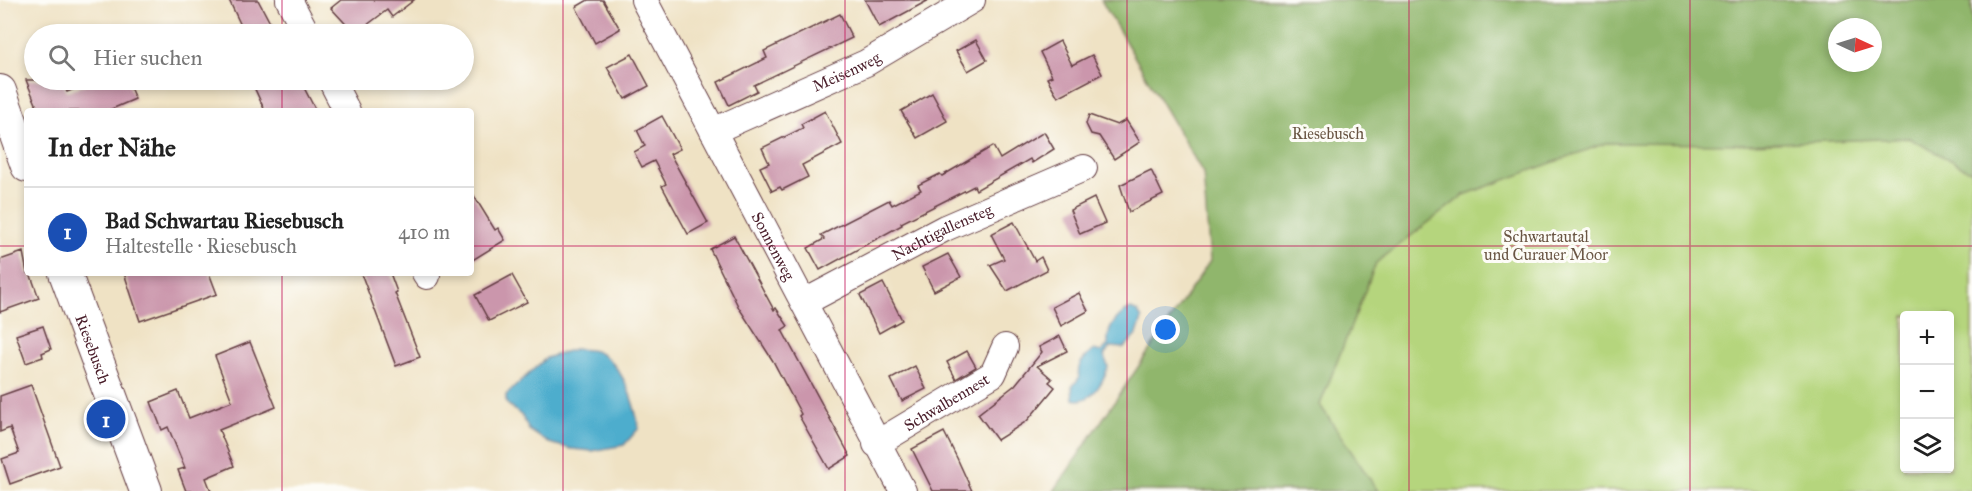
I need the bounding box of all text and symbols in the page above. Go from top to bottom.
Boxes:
north arrow [1828,18,1882,72]
search box [24,24,474,90]
icon: search [45,41,78,74]
text: Hier suchen [93,44,202,71]
street label: Meisenweg [809,47,885,96]
park label: Riesebusch [1292,124,1364,143]
text: In der Nähe [48,131,176,163]
street label: Nachtigallensteg [889,200,996,264]
text: Bad Schwartau Riesebusch [105,207,344,234]
street label: Sonnenweg [748,209,799,284]
text: 1 [64,220,71,244]
text: 410 m [398,220,450,244]
park label: Schwartautal und Curauer Moor [1484,227,1608,264]
text: Haltestelle · Riesebusch [105,234,297,258]
map controls [1900,311,1954,473]
button: + [1900,311,1954,365]
street label: Riesebusch [71,312,114,387]
your location [1151,315,1180,344]
button: − [1900,365,1954,419]
street label: Schwalbennest [900,369,993,435]
pin: 1 [86,396,126,442]
button: layers [1900,419,1954,473]

